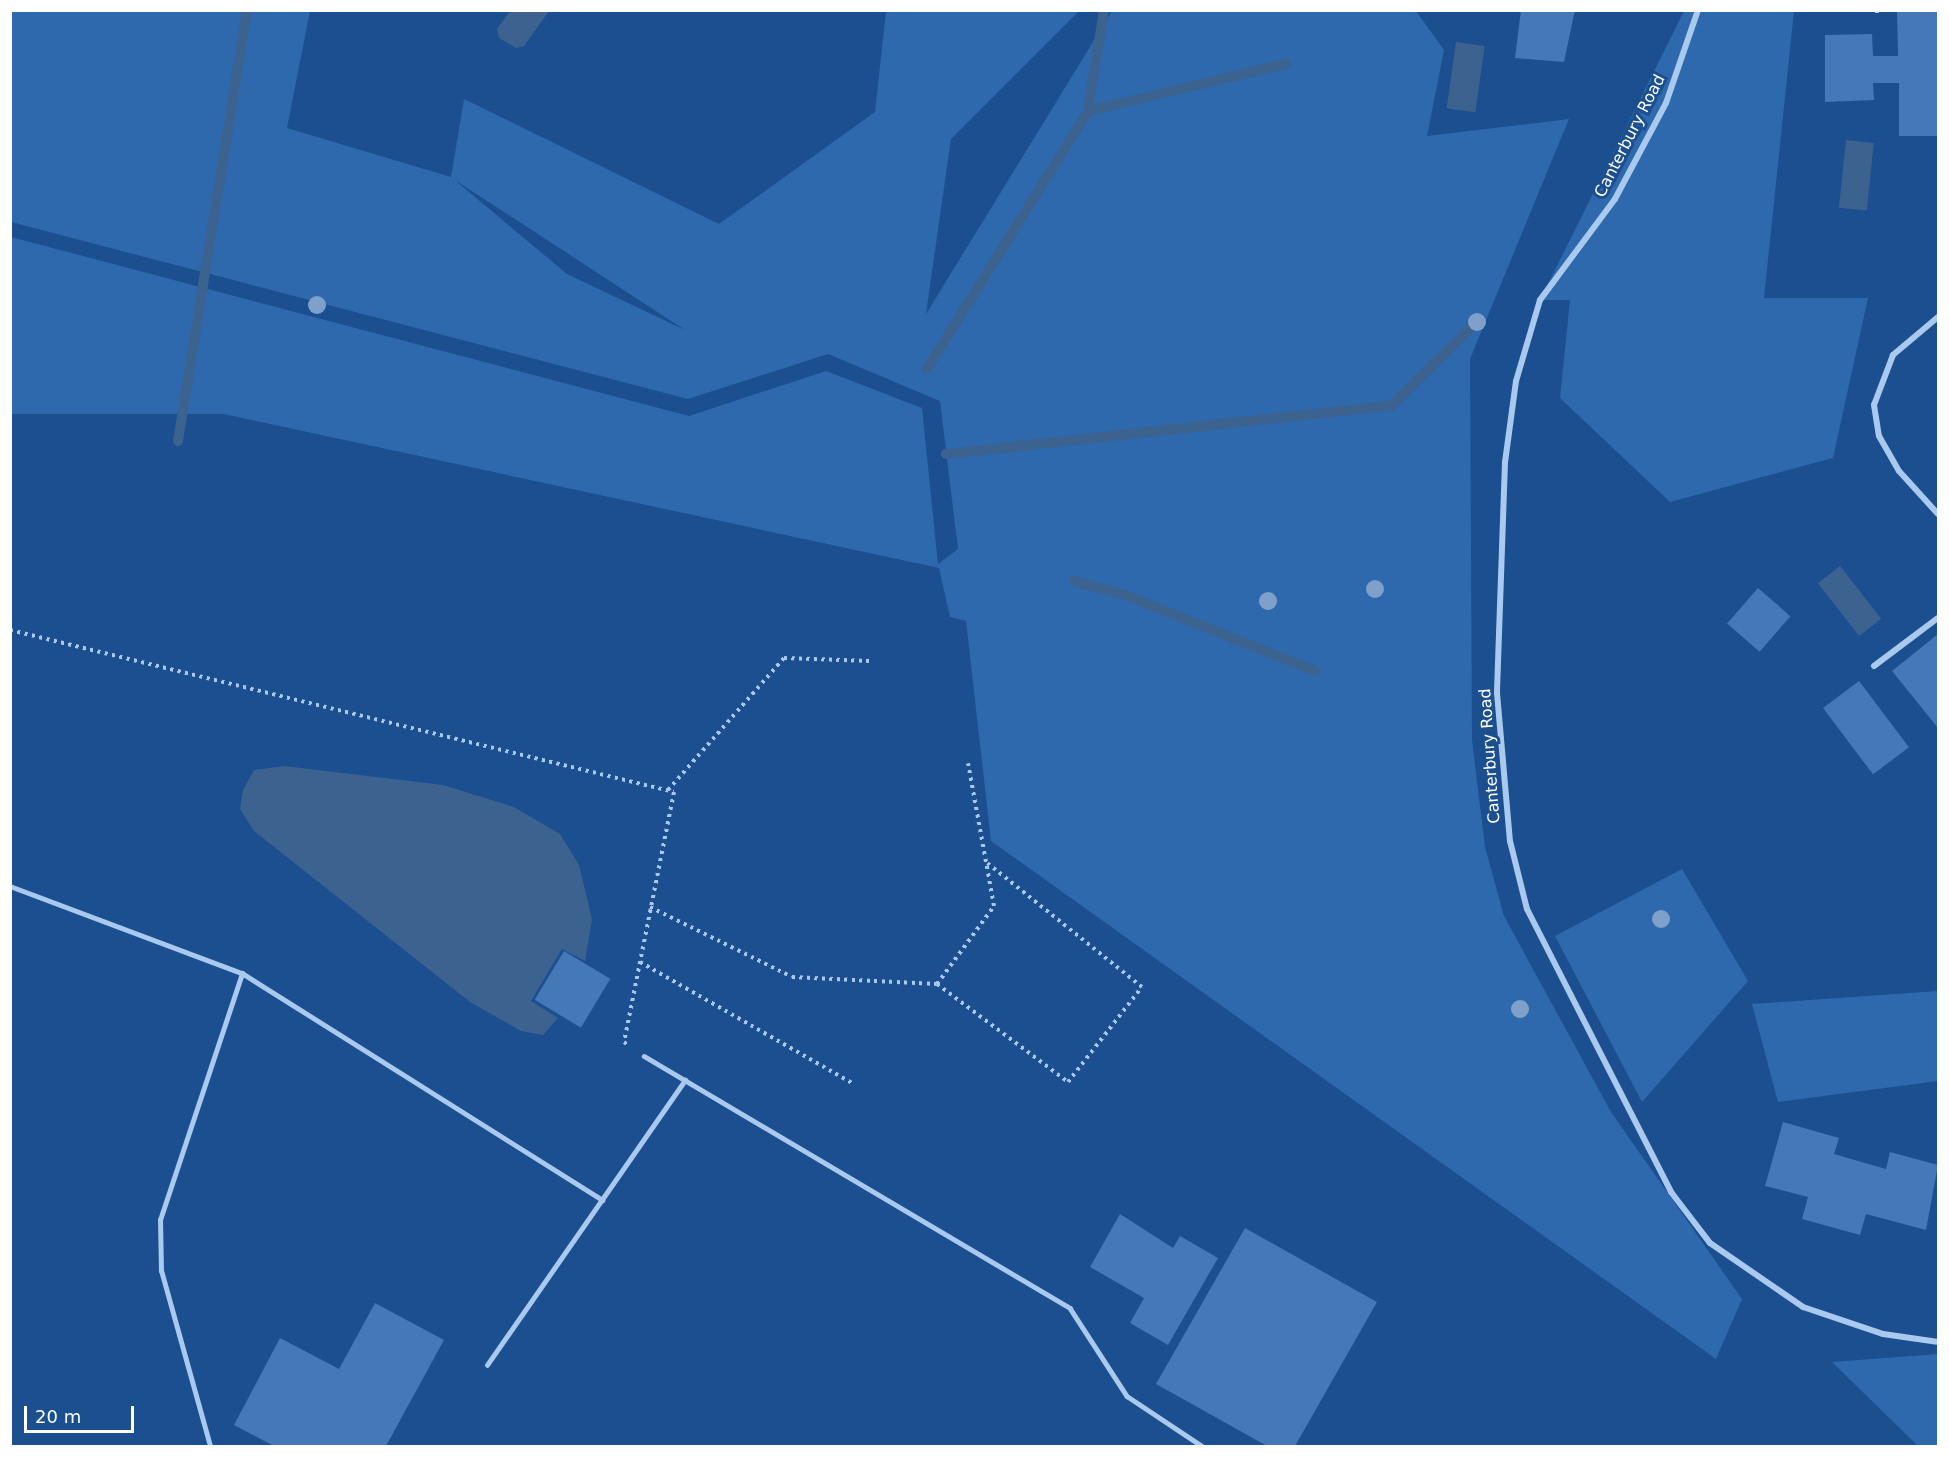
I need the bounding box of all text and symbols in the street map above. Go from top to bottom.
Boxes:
street label: Canterbury Road [1591,71,1669,201]
street label: Canterbury Road [1476,688,1504,824]
scale bar [27,1394,136,1432]
text: 20 m [35,1406,81,1427]

